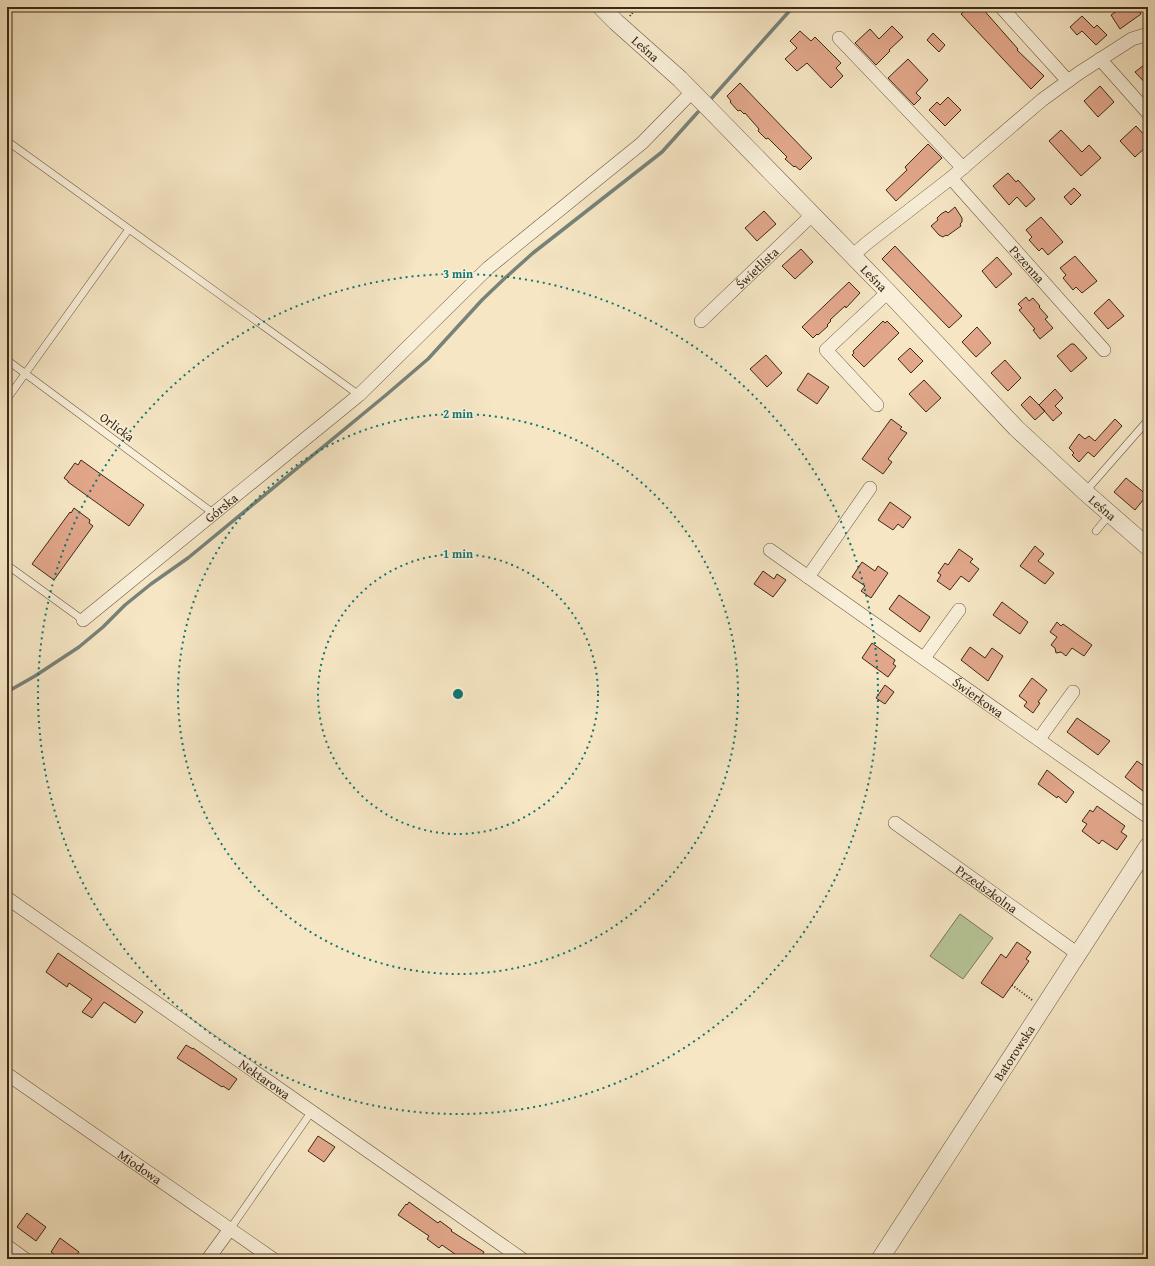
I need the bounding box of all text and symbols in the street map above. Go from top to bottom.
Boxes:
street label: Leśna [628,31,664,66]
street label: Pszenna [1005,241,1050,288]
street label: Świetlista [731,242,783,293]
street label: Leśna [857,260,893,296]
text: 3 min [443,265,473,282]
text: 2 min [443,405,473,422]
street label: Orlicka [96,408,139,447]
street label: Górska [200,488,242,527]
street label: Leśna [1085,490,1121,525]
text: 1 min [443,545,473,562]
street label: Świerkowa [949,672,1008,722]
centre of rings [451,687,465,701]
street label: Przedszkolna [952,860,1022,918]
street label: Batorowska [989,1020,1040,1084]
street label: Nektarowa [235,1054,295,1104]
street label: Miodowa [114,1145,166,1189]

